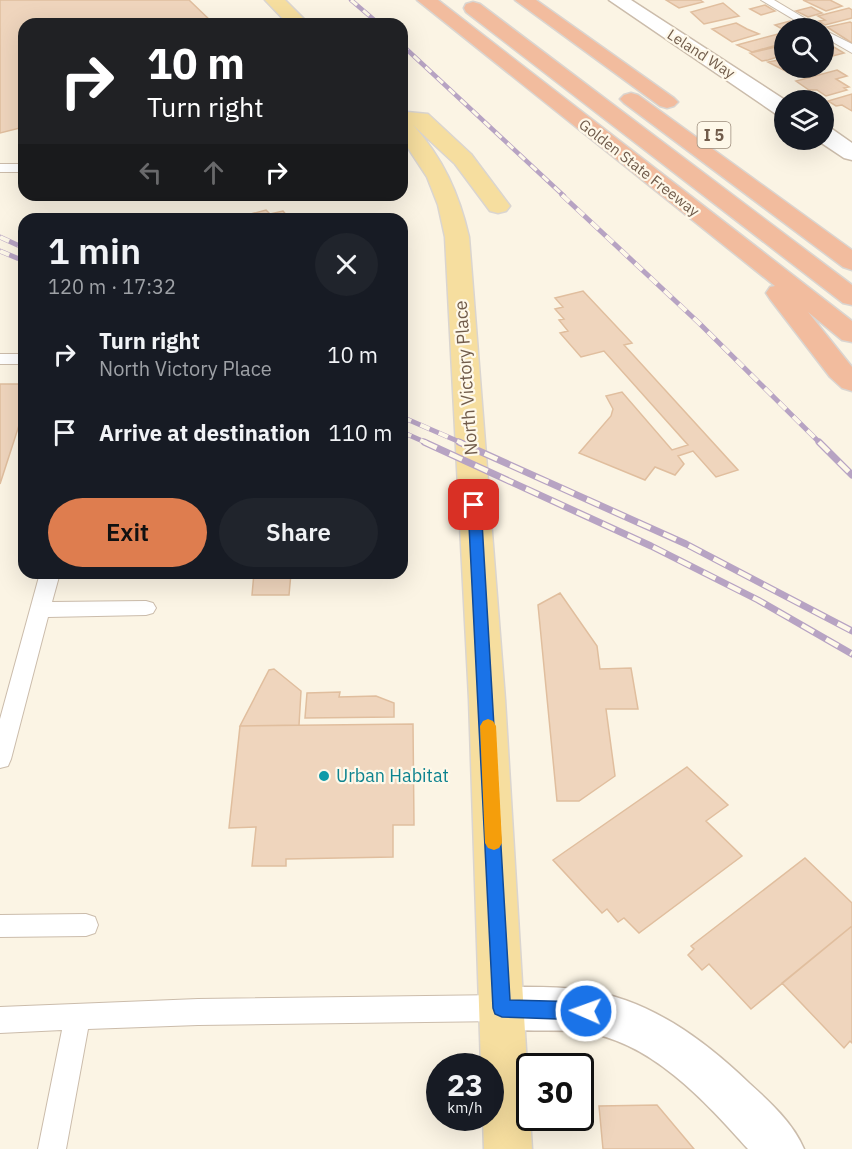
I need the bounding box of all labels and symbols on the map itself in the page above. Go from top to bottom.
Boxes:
street label: Leland Way [664,25,739,83]
street label: Golden State Freeway [575,115,704,221]
road number: I 5 [698,122,730,148]
street label: North Victory Place [449,300,482,456]
pin [448,479,499,530]
place label: Urban Habitat [336,764,449,787]
marker: Urban Habitat [317,769,331,783]
position arrow [554,979,618,1043]
speed limit sign: 30 [516,1053,594,1131]

